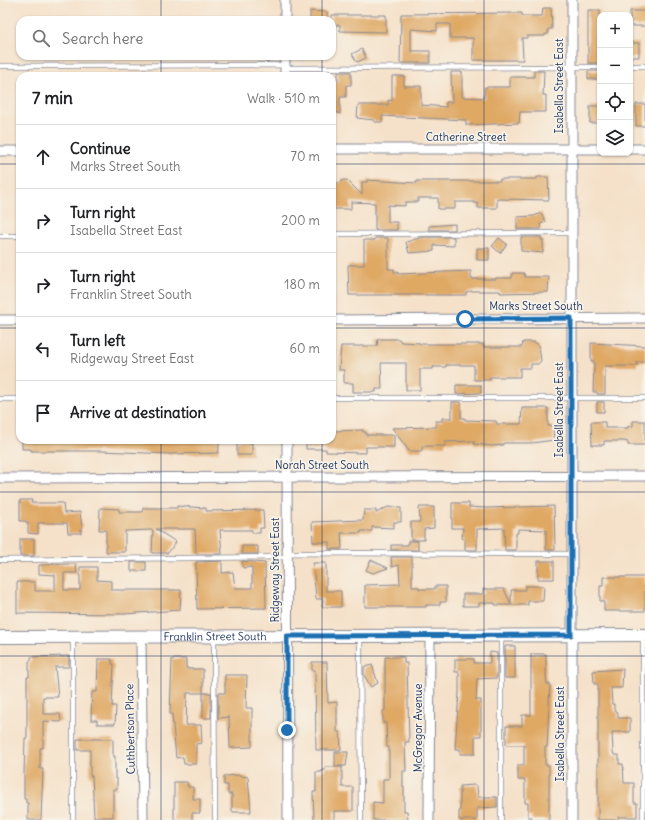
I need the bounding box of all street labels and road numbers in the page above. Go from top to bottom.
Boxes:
street label: Isabella Street East [552,38,566,134]
street label: Catherine Street [426,130,507,144]
street label: Marks Street South [489,299,583,313]
street label: Isabella Street East [552,362,566,458]
street label: Norah Street South [275,458,369,472]
street label: Ridgeway Street East [268,517,282,623]
street label: Franklin Street South [163,629,267,643]
street label: Cuthbertson Place [122,684,138,774]
street label: McGregor Avenue [411,684,425,772]
street label: Isabella Street East [553,686,567,782]

